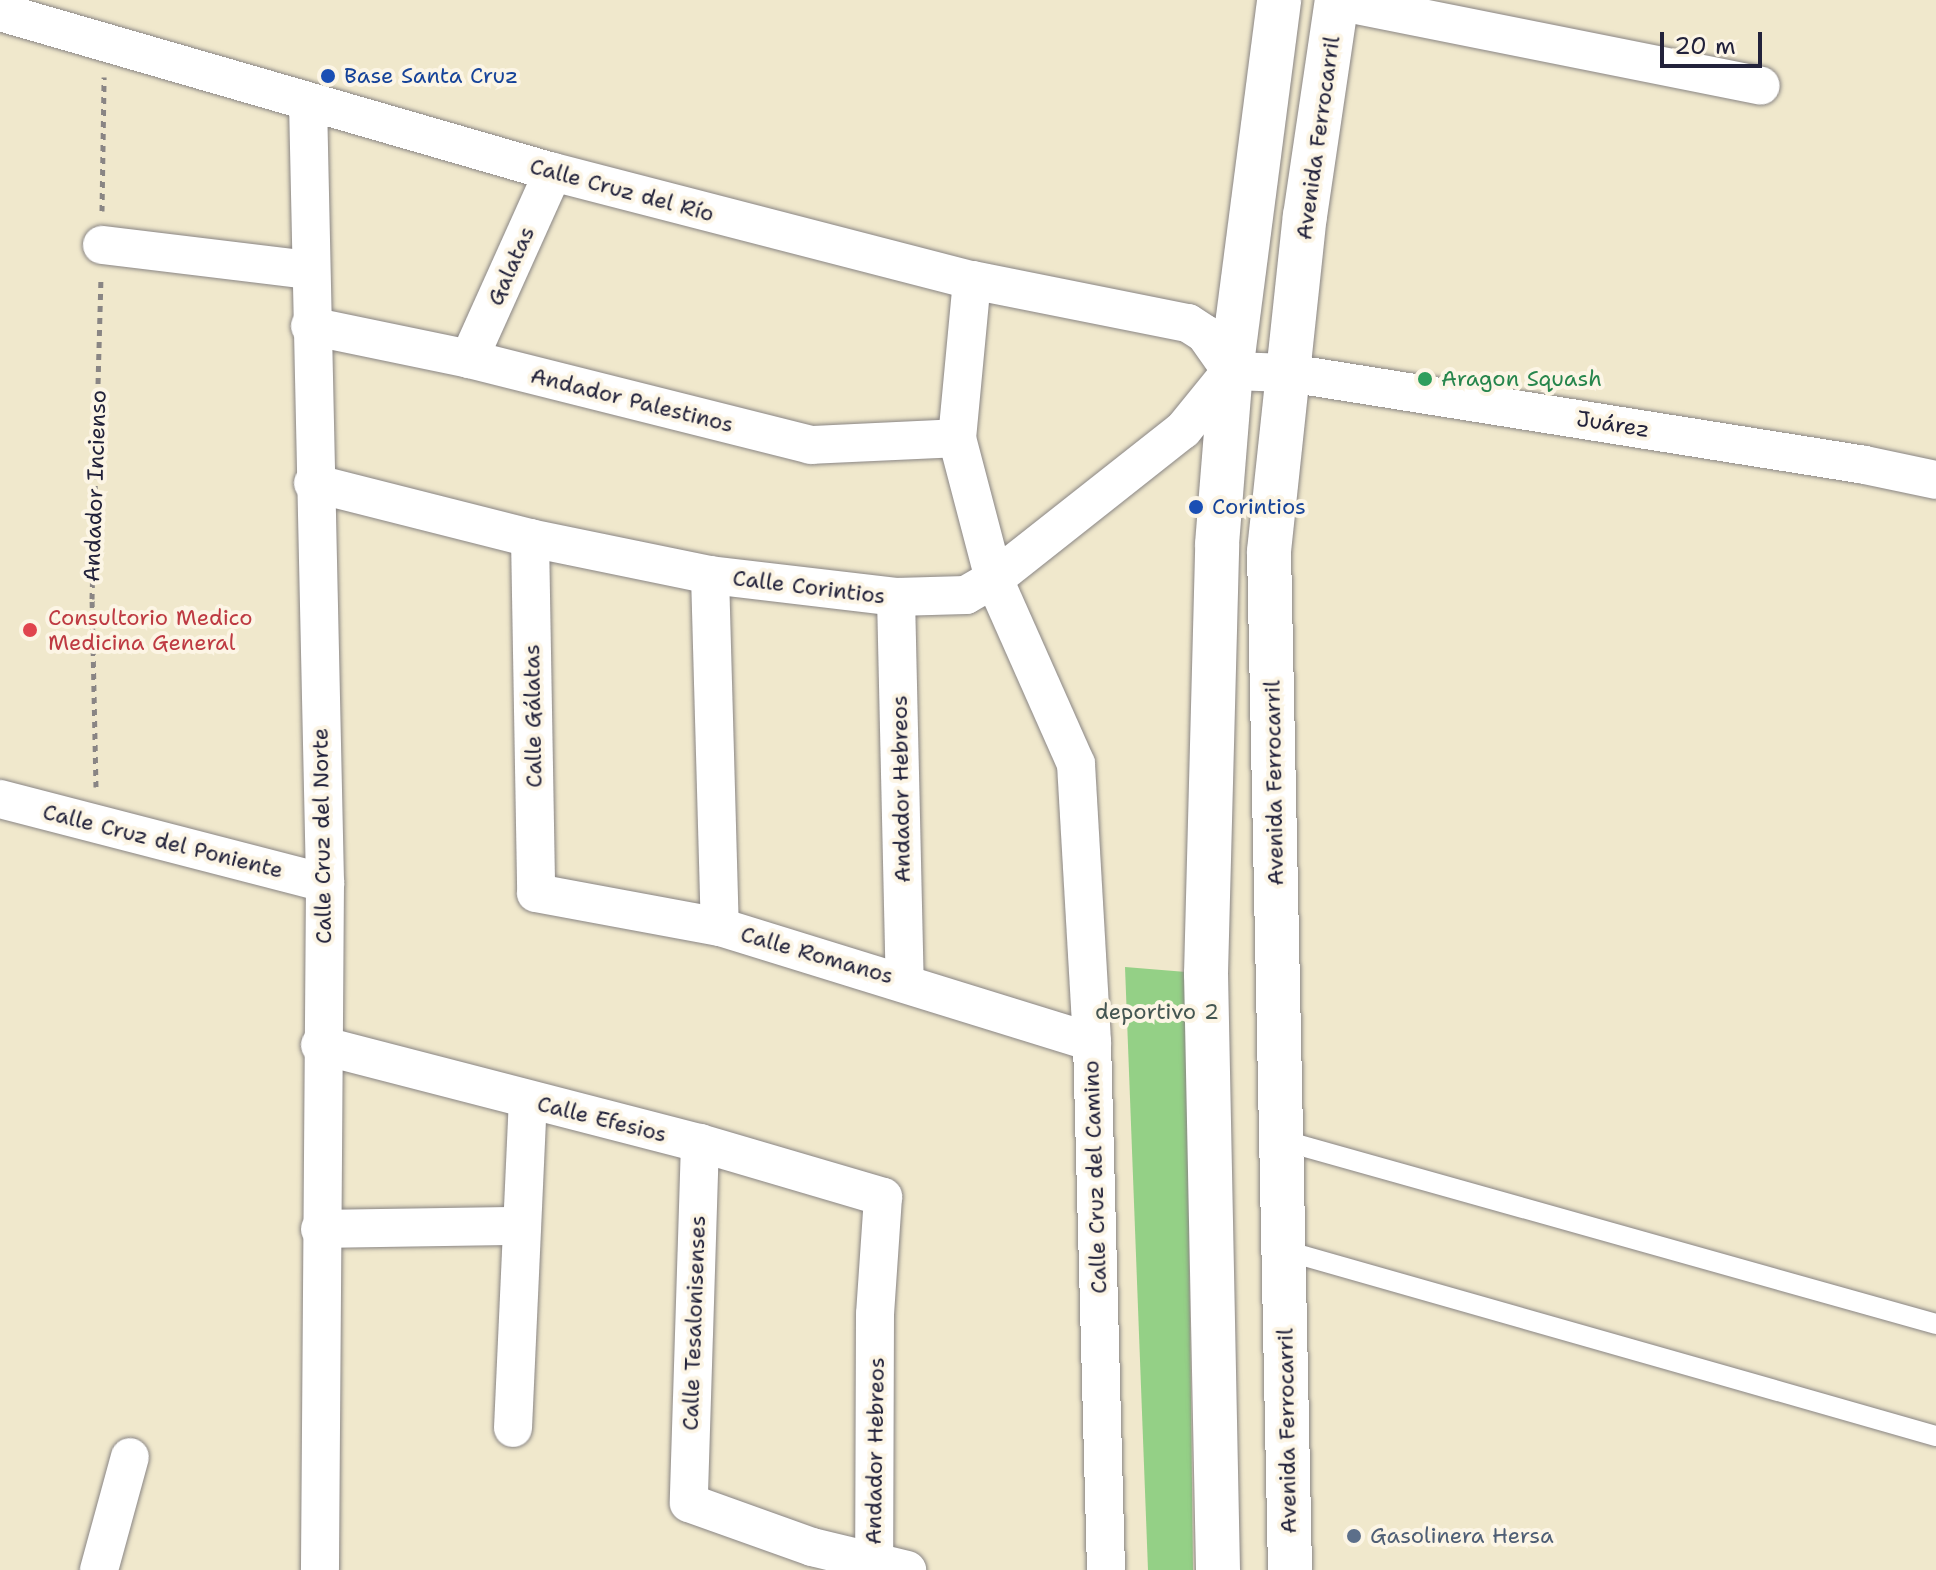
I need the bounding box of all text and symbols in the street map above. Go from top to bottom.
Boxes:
scale bar [1664,16,1766,66]
text: 20 m [1674,30,1736,62]
street label: Avenida Ferrocarril [1291,34,1345,242]
place label: Base Santa Cruz [344,63,518,89]
marker: Base Santa Cruz [319,67,337,85]
street label: Calle Cruz del Río [527,153,717,227]
street label: Galatas [482,222,540,310]
street label: Andador Palestinos [528,362,736,438]
place label: Aragon Squash [1441,366,1602,392]
marker: Aragon Squash [1416,370,1434,388]
street label: Andador Incienso [78,390,112,582]
street label: Juárez [1575,405,1651,443]
place label: Corintios [1212,494,1306,520]
marker: Corintios [1187,498,1205,516]
street label: Calle Corintios [731,565,887,609]
place label: Consultorio Medico Medicina General [48,604,253,656]
marker: Consultorio Medico Medicina General [19,619,41,641]
street label: Calle Gálatas [519,644,547,788]
street label: Avenida Ferrocarril [1259,680,1289,886]
street label: Andador Hebreos [886,695,916,883]
street label: Calle Cruz del Norte [307,728,337,944]
street label: Calle Cruz del Poniente [40,798,286,884]
street label: Calle Romanos [738,921,896,989]
park label: deportivo 2 [1095,999,1219,1025]
street label: Calle Cruz del Camino [1078,1060,1112,1294]
street label: Calle Efesios [535,1090,669,1148]
street label: Calle Tesalonisenses [677,1215,711,1431]
street label: Avenida Ferrocarril [1272,1328,1302,1534]
street label: Andador Hebreos [860,1357,890,1545]
place label: Gasolinera Hersa [1370,1523,1554,1549]
marker: Gasolinera Hersa [1345,1527,1363,1545]

